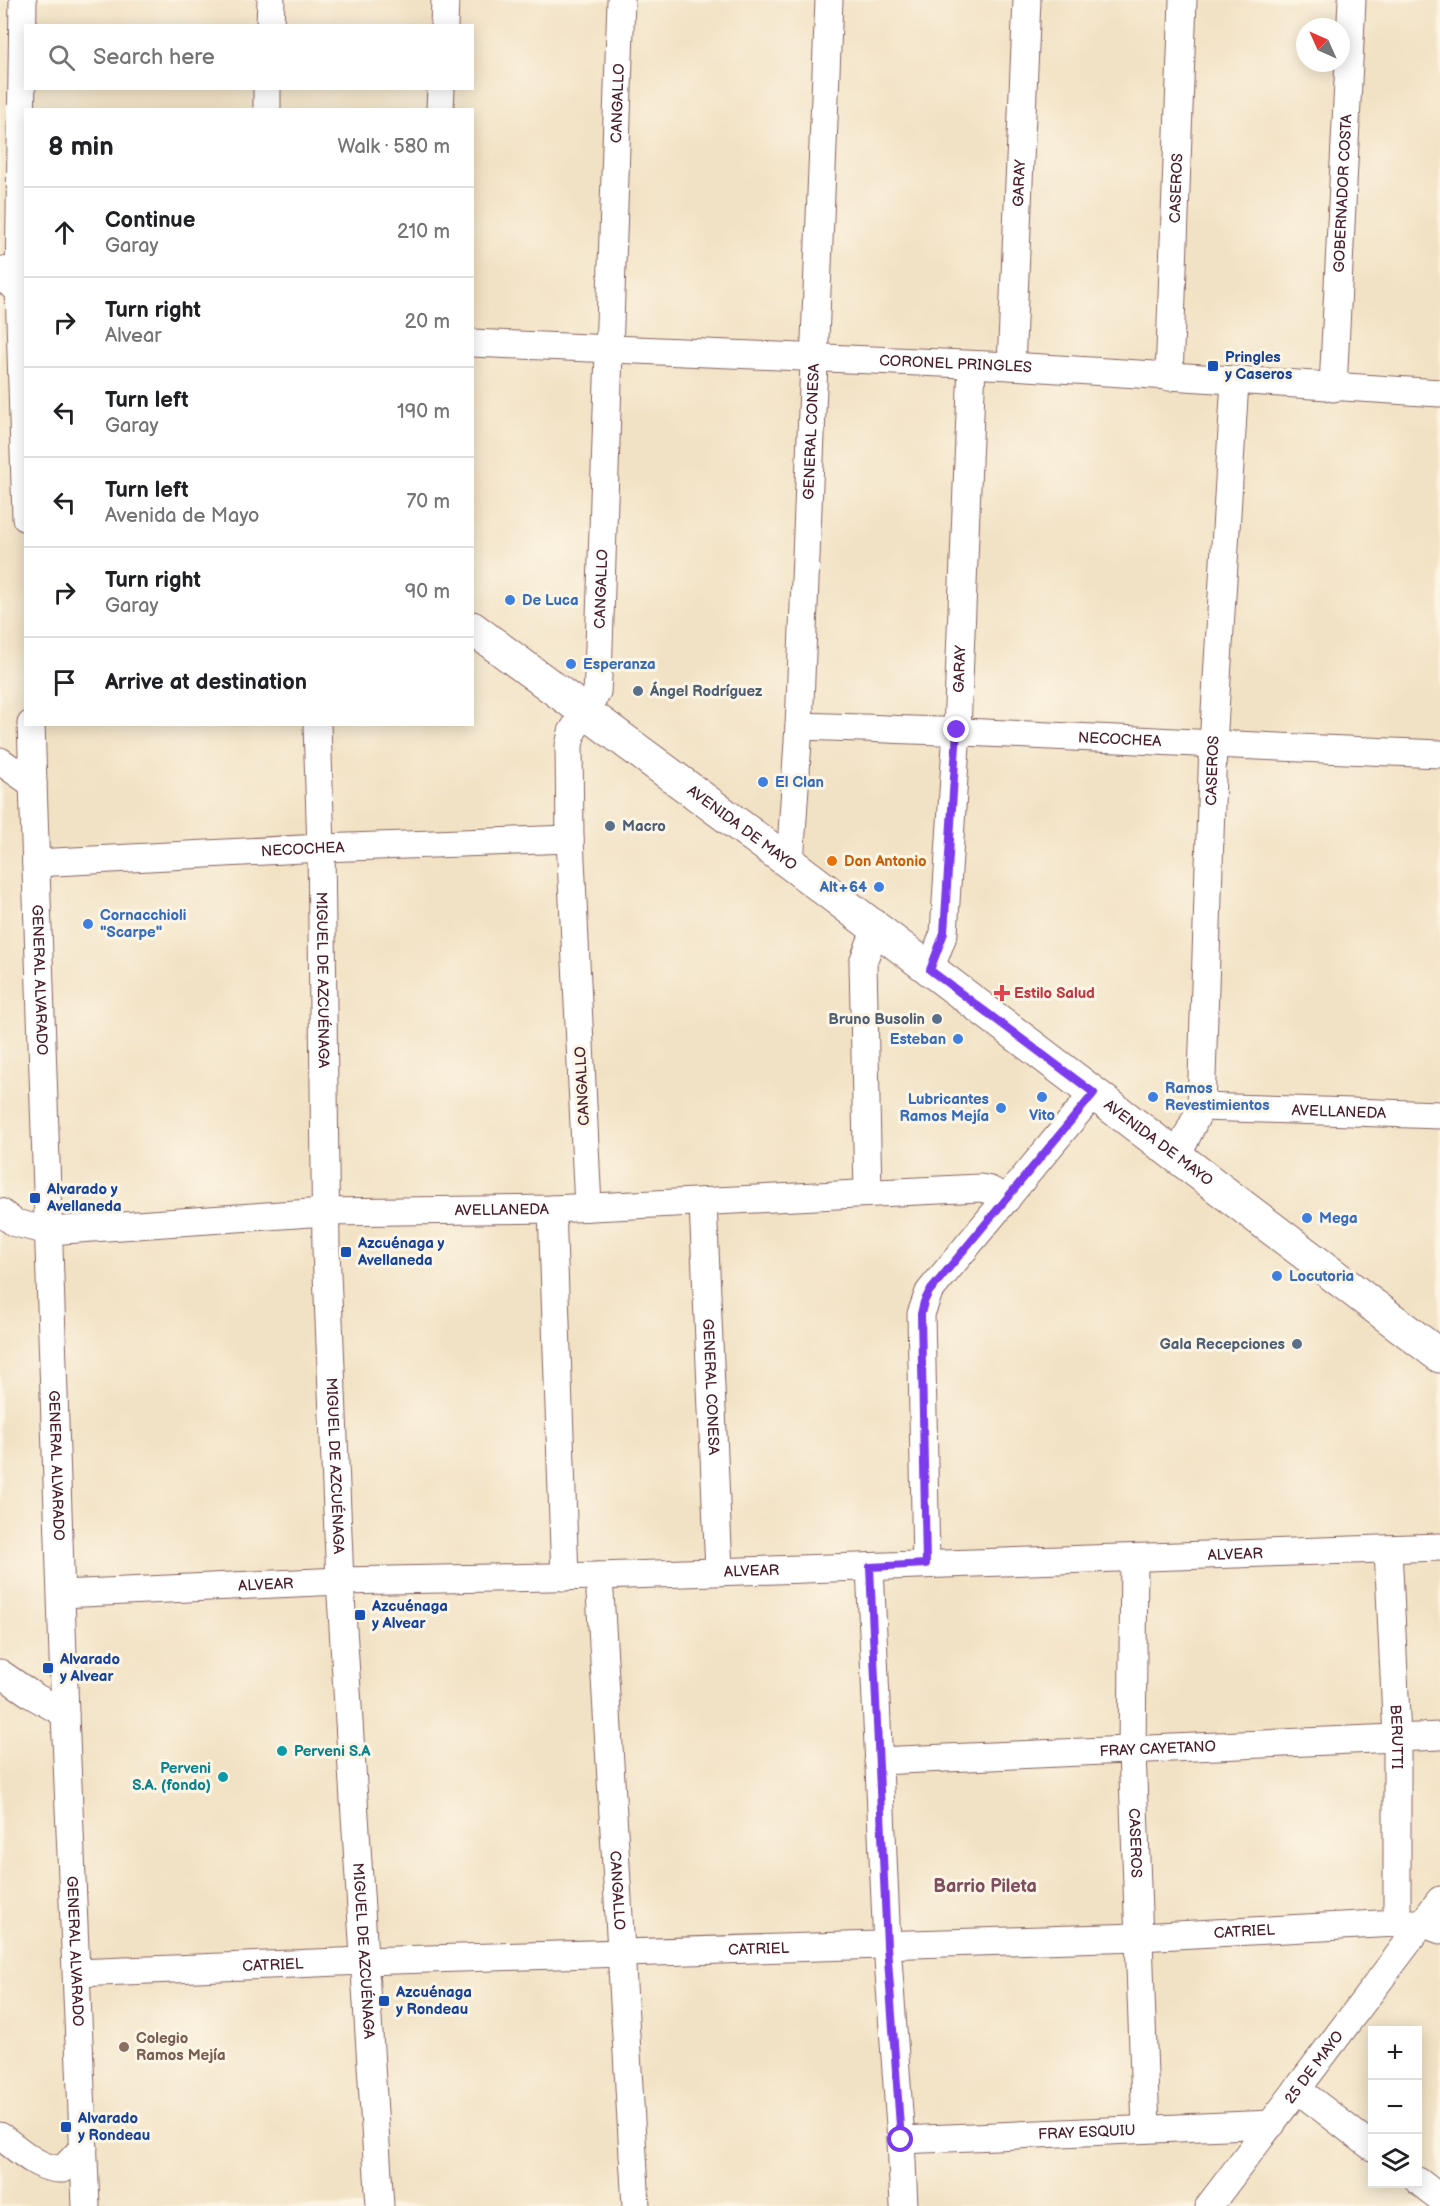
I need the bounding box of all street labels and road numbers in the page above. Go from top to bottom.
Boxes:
street label: CANGALLO [607,63,629,143]
street label: GOBERNADOR COSTA [1330,113,1356,273]
street label: CASEROS [1166,153,1187,223]
street label: GARAY [1009,159,1030,207]
street label: CORONEL PRINGLES [879,351,1033,377]
street label: GENERAL CONESA [799,362,824,500]
street label: CANGALLO [591,549,612,629]
street label: GARAY [950,645,970,693]
street label: NECOCHEA [1077,728,1163,751]
street label: CASEROS [1202,735,1224,806]
street label: AVENIDA DE MAYO [683,781,801,875]
street label: NECOCHEA [260,838,346,861]
street label: MIGUEL DE AZCUÉNAGA [312,892,333,1069]
street label: GENERAL ALVARADO [27,904,51,1055]
street label: CANGALLO [571,1046,594,1126]
street label: AVENIDA DE MAYO [1100,1096,1217,1190]
street label: AVELLANEDA [1291,1101,1387,1123]
street label: AVELLANEDA [455,1200,550,1220]
street label: GENERAL CONESA [698,1318,723,1456]
street label: MIGUEL DE AZCUÉNAGA [321,1377,348,1555]
street label: GENERAL ALVARADO [44,1390,68,1541]
street label: ALVEAR [1207,1544,1264,1565]
street label: ALVEAR [723,1561,780,1582]
street label: ALVEAR [238,1574,294,1596]
street label: BERUTTI [1385,1704,1406,1769]
street label: FRAY CAYETANO [1099,1737,1216,1761]
street label: CASEROS [1124,1808,1146,1878]
street label: CANGALLO [605,1850,629,1931]
street label: MIGUEL DE AZCUÉNAGA [348,1862,378,2040]
street label: GENERAL ALVARADO [62,1876,87,2027]
street label: CATRIEL [1213,1921,1276,1943]
street label: CATRIEL [728,1939,790,1960]
street label: CATRIEL [242,1954,304,1976]
street label: 25 DE MAYO [1281,2027,1348,2108]
street label: FRAY ESQUIU [1038,2121,1136,2144]

